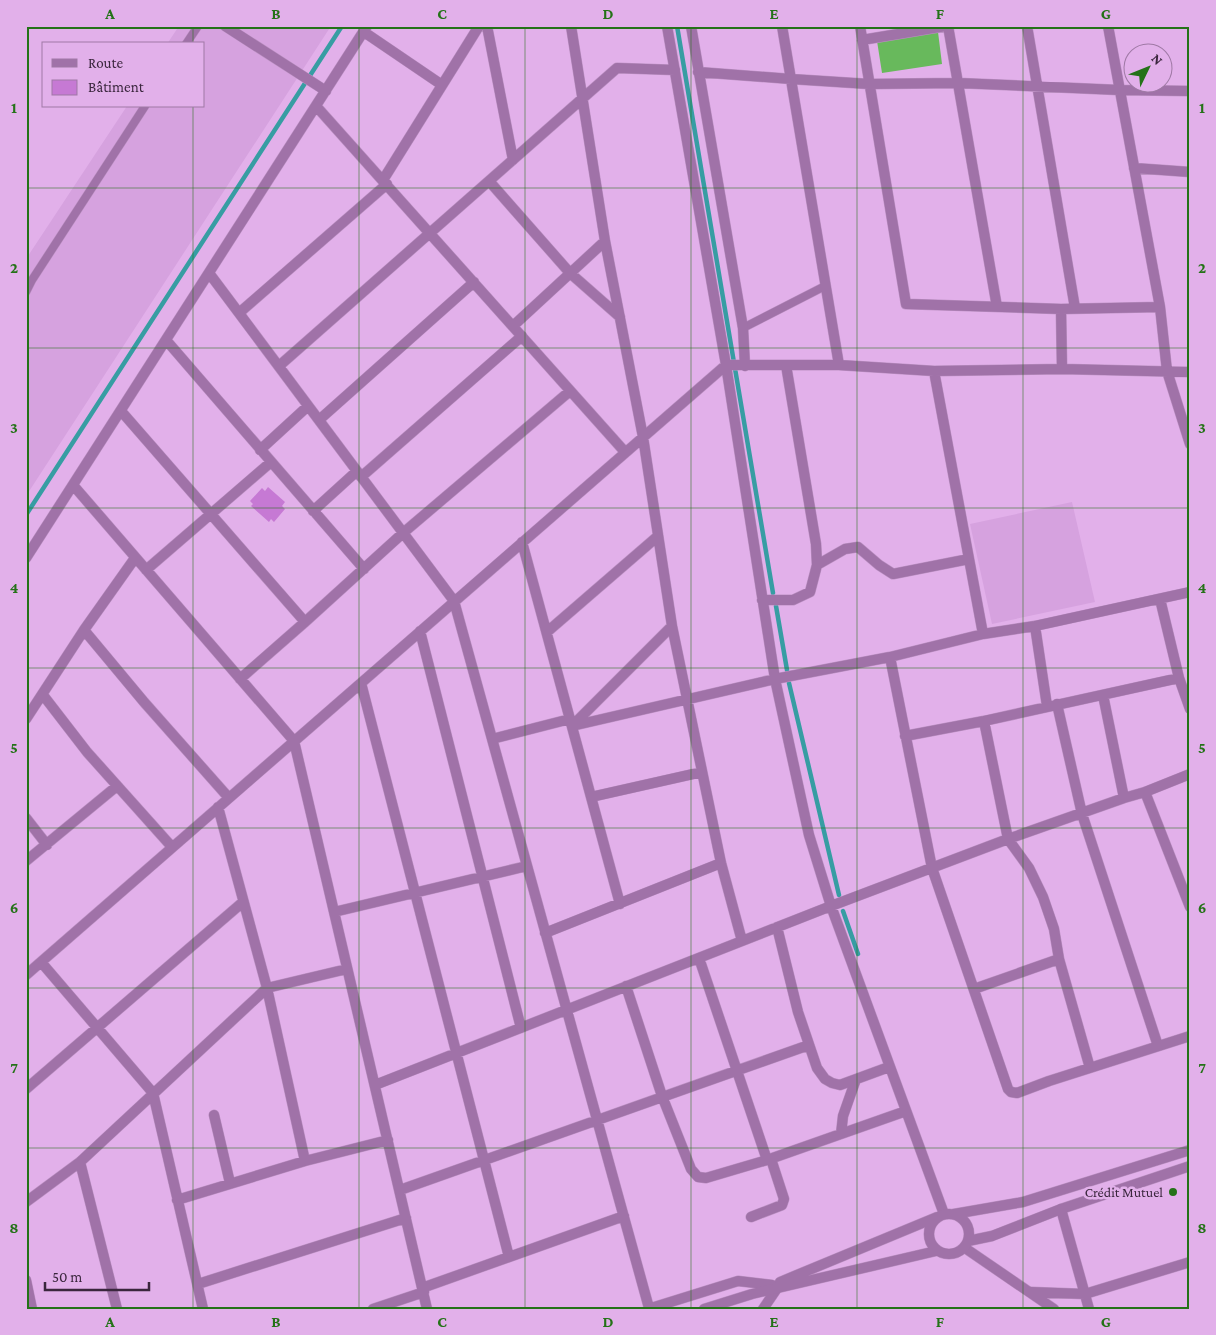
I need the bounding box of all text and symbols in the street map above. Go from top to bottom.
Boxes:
text: A [104,5,115,22]
text: B [271,5,281,22]
text: C [437,5,447,22]
text: D [602,5,614,22]
text: E [769,5,779,22]
text: F [936,5,945,22]
text: G [1101,5,1111,22]
legend [42,42,205,108]
north arrow [1124,42,1174,92]
text: N [1148,50,1167,68]
text: Route [88,55,123,71]
text: Bâtiment [88,79,145,95]
text: 1 [11,99,17,116]
text: 1 [1199,99,1205,116]
text: 2 [10,259,18,276]
text: 2 [1198,259,1206,276]
text: 3 [10,419,18,436]
text: 3 [1198,419,1206,436]
text: 4 [10,579,19,596]
text: 4 [1198,579,1207,596]
text: 5 [10,739,18,756]
text: 5 [1198,739,1206,756]
text: 6 [10,899,18,916]
text: 6 [1198,899,1206,916]
text: 7 [10,1059,18,1076]
text: 7 [1198,1059,1206,1076]
place label: Crédit Mutuel [1085,1184,1163,1200]
marker: Crédit Mutuel [1167,1186,1179,1198]
text: 8 [9,1219,19,1236]
text: 8 [1197,1219,1207,1236]
scale bar [45,1260,149,1292]
text: 50 m [52,1269,82,1285]
text: A [104,1313,115,1330]
text: B [271,1313,281,1330]
text: C [437,1313,447,1330]
text: D [602,1313,614,1330]
text: E [769,1313,779,1330]
text: F [936,1313,945,1330]
text: G [1101,1313,1111,1330]

